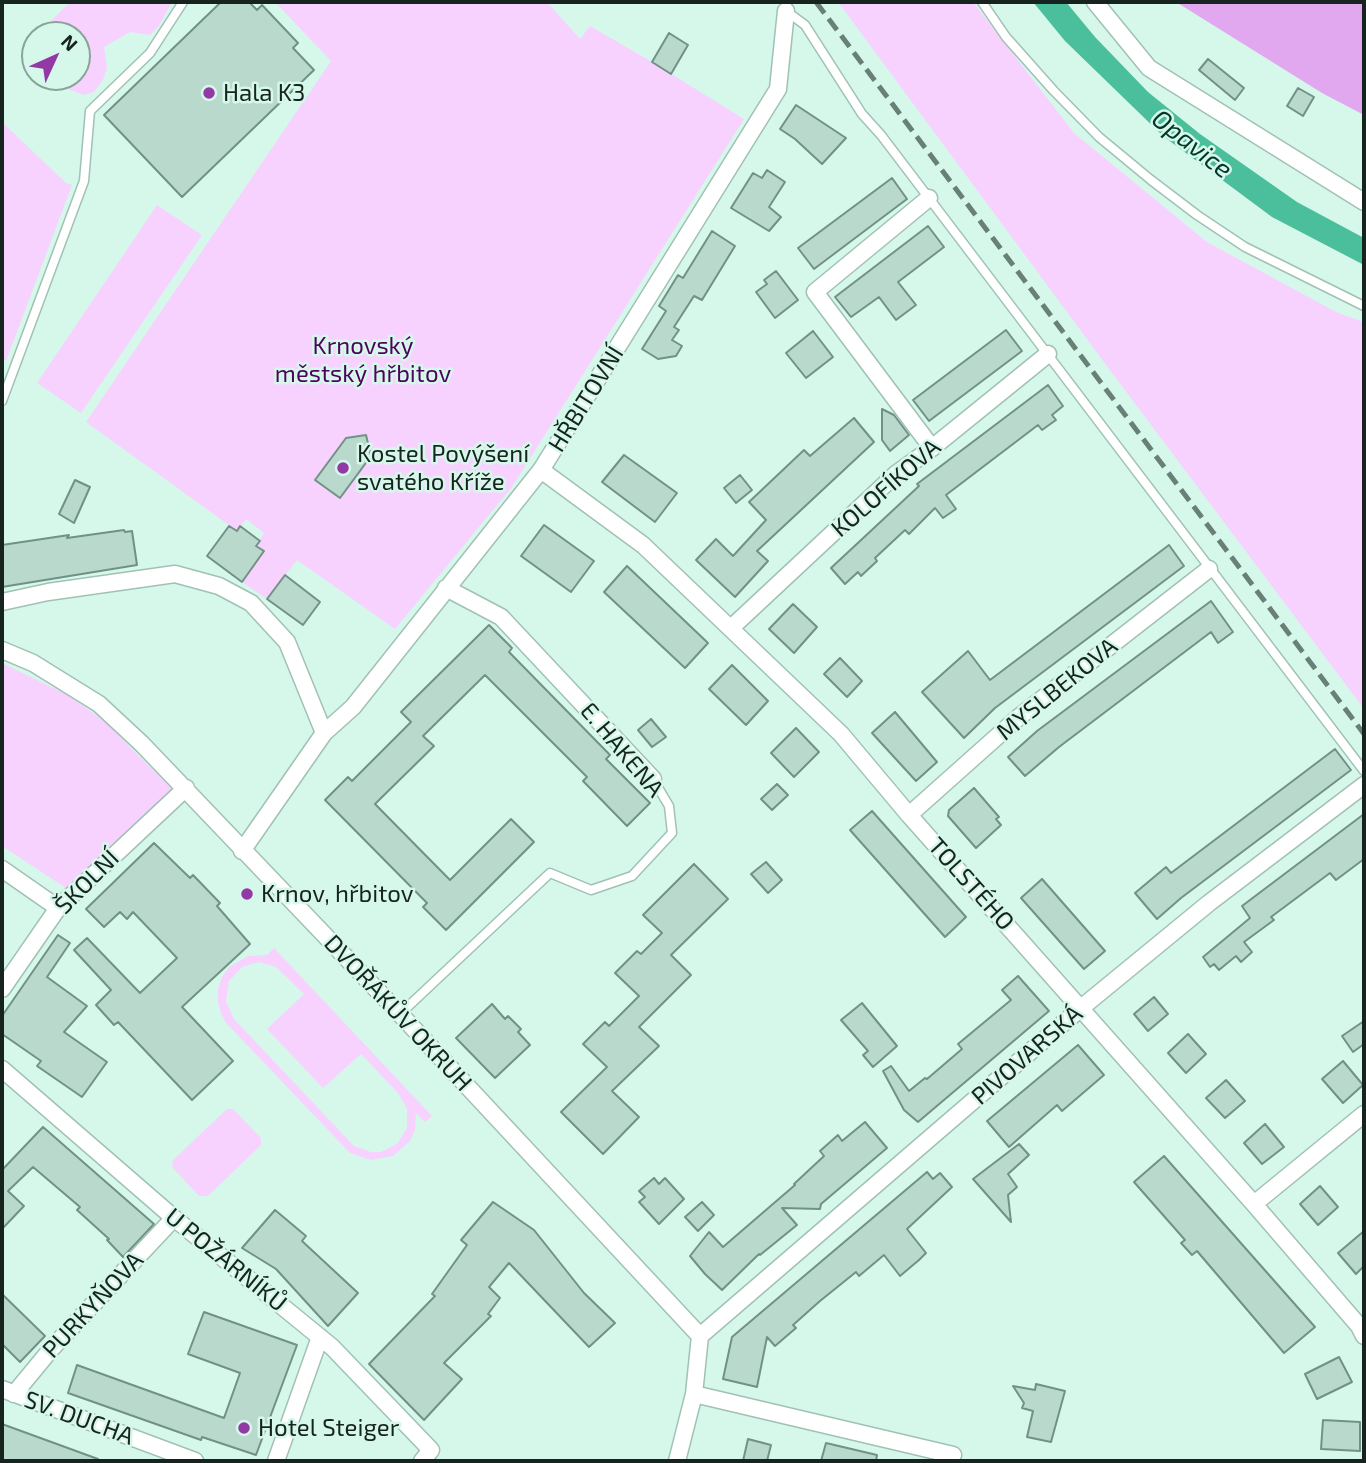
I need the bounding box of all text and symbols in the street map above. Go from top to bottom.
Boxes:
north arrow [21,21,91,91]
text: N [57,29,83,55]
place label: Hala K3 [223,79,305,107]
marker: Hala K3 [201,85,217,101]
water label: Opavice [1145,103,1239,185]
park label: Krnovský městský hřbitov [275,332,451,388]
street label: HŘBITOVNÍ [542,341,630,457]
street label: KOLOFÍKOVA [826,433,946,543]
place label: Kostel Povýšení svatého Kříže [357,440,529,496]
marker: Kostel Povýšení svatého Kříže [335,460,351,476]
street label: MYSLBEKOVA [991,632,1123,746]
street label: E. HAKENA [574,697,670,803]
street label: TOLSTÉHO [922,832,1020,936]
street label: ŠKOLNÍ [49,844,125,920]
place label: Krnov, hřbitov [261,880,414,908]
marker: Krnov, hřbitov [239,886,255,902]
street label: DVOŘÁKŮV OKRUH [318,929,478,1097]
street label: PIVOVARSKÁ [966,999,1088,1111]
street label: U POŽÁRNÍKŮ [159,1202,293,1318]
street label: PURKYŇOVA [37,1246,149,1364]
street label: SV. DUCHA [20,1385,138,1451]
place label: Hotel Steiger [258,1414,399,1442]
marker: Hotel Steiger [236,1420,252,1436]

